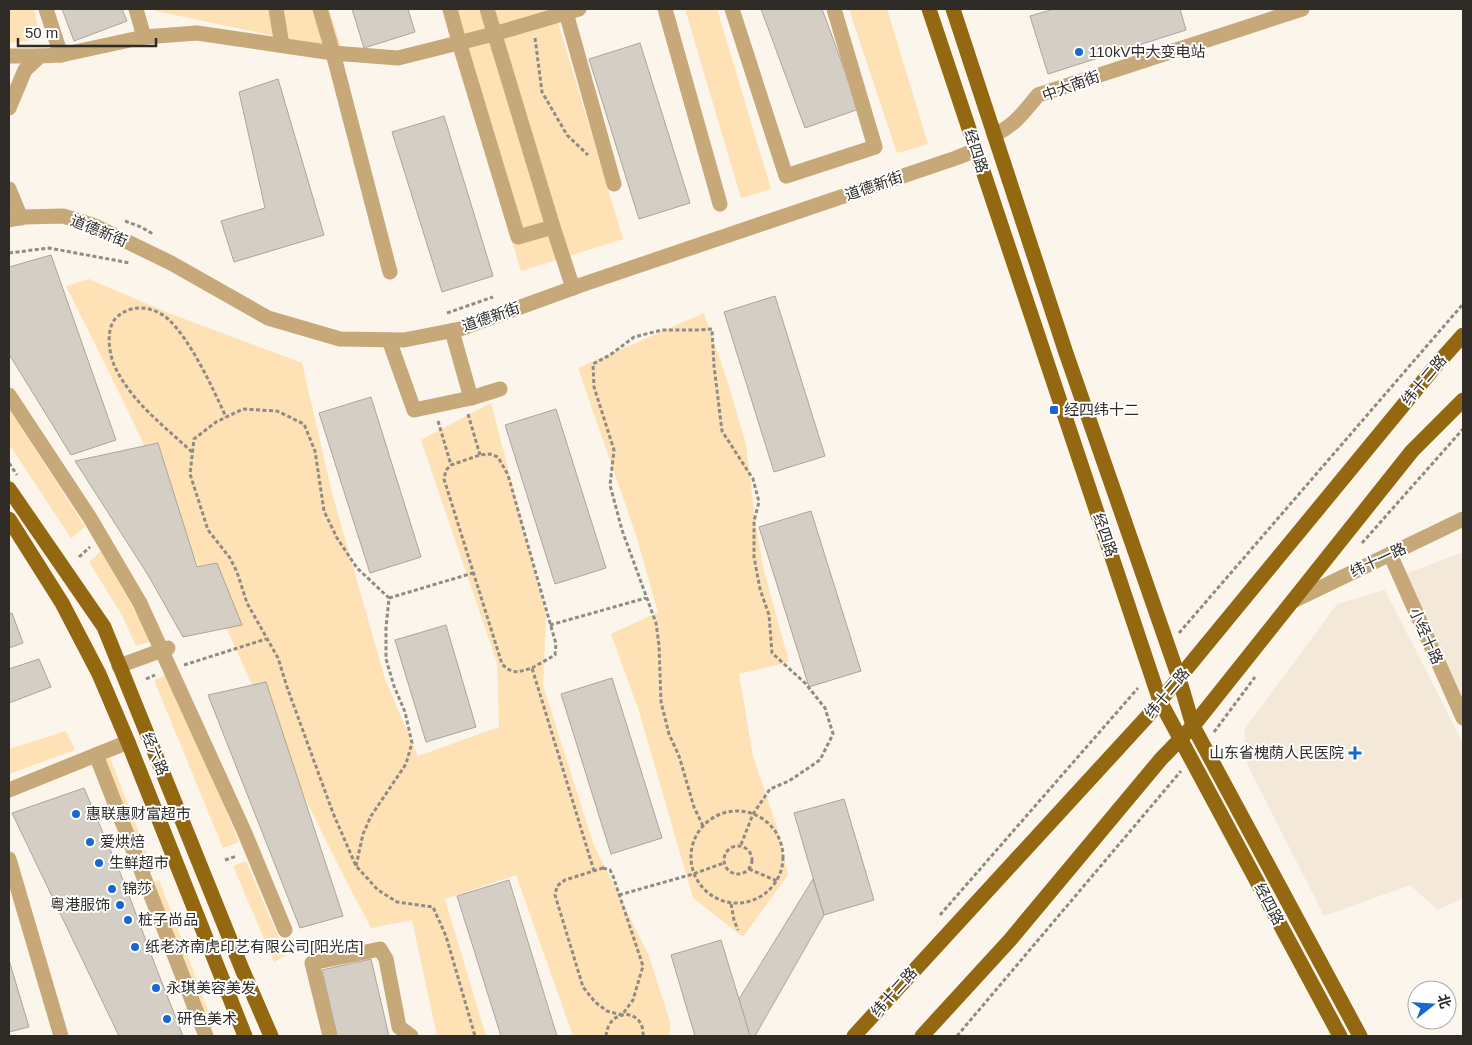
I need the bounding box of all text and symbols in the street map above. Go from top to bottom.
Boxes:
scale bar [18,15,155,47]
text: 50 m [25,24,58,41]
place label: 110kV中大变电站 [1089,43,1205,60]
marker: 110kV中大变电站 [1073,46,1085,58]
street label: 中大南街 [1040,67,1102,104]
street label: 经四路 [961,127,992,175]
street label: 道德新街 [843,168,905,203]
street label: 道德新街 [68,211,130,250]
street label: 道德新街 [460,299,522,334]
street label: 纬十二路 [1398,351,1449,408]
place label: 经四纬十二 [1064,401,1139,418]
marker: 经四纬十二 [1048,404,1060,416]
street label: 经四路 [1090,511,1121,559]
street label: 纬十一路 [1347,539,1409,580]
street label: 小经十路 [1406,605,1446,667]
street label: 纬十二路 [1141,664,1192,721]
street label: 经六路 [139,730,172,778]
place label: 山东省槐荫人民医院 [1209,744,1344,761]
marker: 山东省槐荫人民医院 [1348,746,1362,760]
place label: 惠联惠财富超市 [86,805,191,822]
marker: 惠联惠财富超市 [70,808,82,820]
place label: 爱烘焙 [100,833,145,850]
marker: 爱烘焙 [84,836,96,848]
place label: 生鲜超市 [109,854,169,871]
marker: 生鲜超市 [93,857,105,869]
place label: 锦莎 [122,880,152,897]
street label: 经四路 [1251,880,1288,928]
marker: 锦莎 [106,883,118,895]
place label: 粤港服饰 [50,896,110,913]
marker: 粤港服饰 [114,899,126,911]
place label: 桩子尚品 [138,911,198,928]
marker: 桩子尚品 [122,914,134,926]
place label: 纸老济南虎印艺有限公司[阳光店] [145,938,363,955]
marker: 纸老济南虎印艺有限公司[阳光店] [129,941,141,953]
street label: 纬十二路 [867,964,920,1020]
place label: 永琪美容美发 [166,979,256,996]
north arrow [1407,980,1457,1030]
marker: 永琪美容美发 [150,982,162,994]
text: 北 [1435,992,1454,1010]
place label: 研色美术 [177,1010,237,1027]
marker: 研色美术 [161,1013,173,1025]

